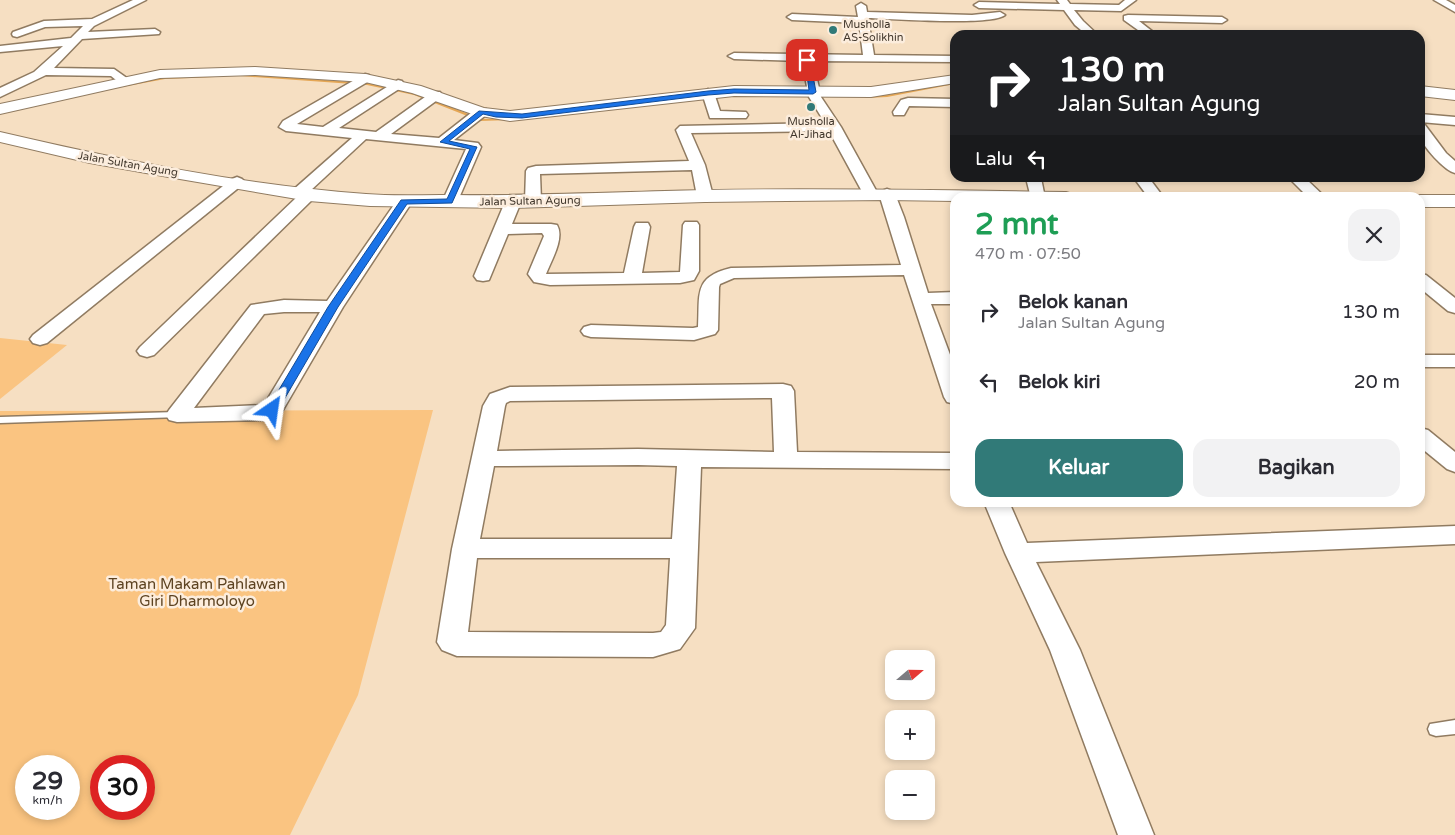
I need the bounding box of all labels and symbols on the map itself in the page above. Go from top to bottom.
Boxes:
place label: Musholla AS-Solikhin [843,18,903,44]
marker: Musholla AS-Solikhin [827,24,839,36]
pin [786,39,828,81]
marker: Musholla Al-Jihad [805,101,817,113]
place label: Musholla Al-Jihad [787,115,835,141]
street label: Jalan Sultan Agung [77,149,179,179]
street label: Jalan Sultan Agung [479,194,581,208]
position arrow [245,383,297,435]
park label: Taman Makam Pahlawan Giri Dharmoloyo [108,575,286,610]
north arrow [885,650,935,700]
speed limit sign: 30 [90,755,155,820]

